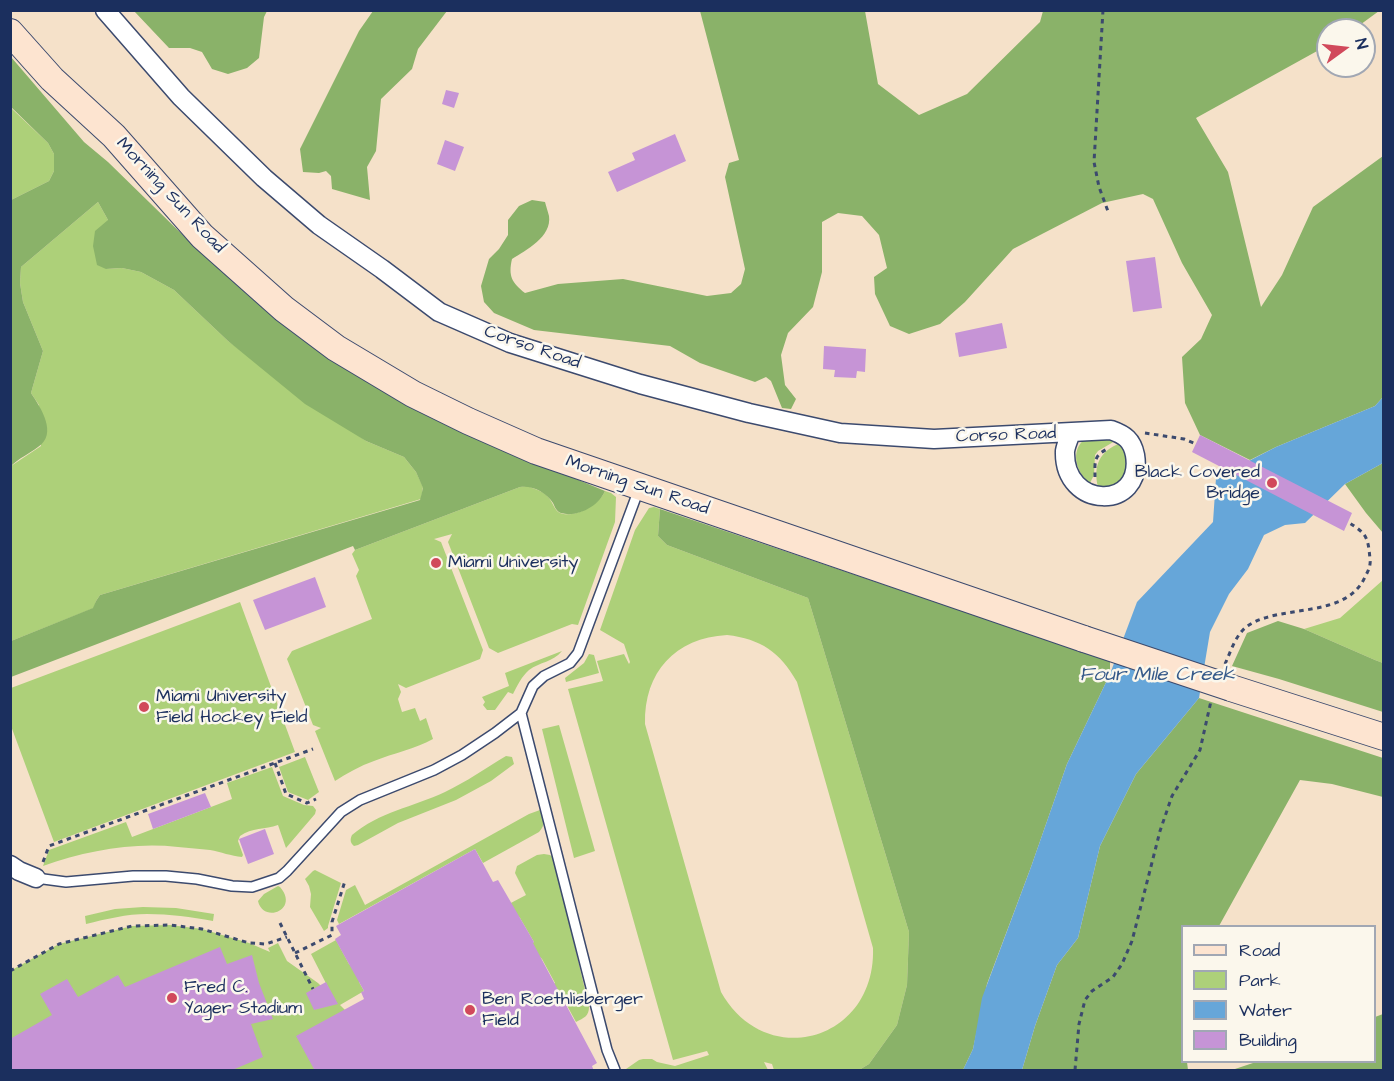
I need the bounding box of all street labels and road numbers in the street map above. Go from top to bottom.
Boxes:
street label: Morning Sun Road [111,134,229,258]
street label: Corso Road [481,321,583,375]
street label: Corso Road [955,423,1057,449]
street label: Morning Sun Road [562,451,712,521]

